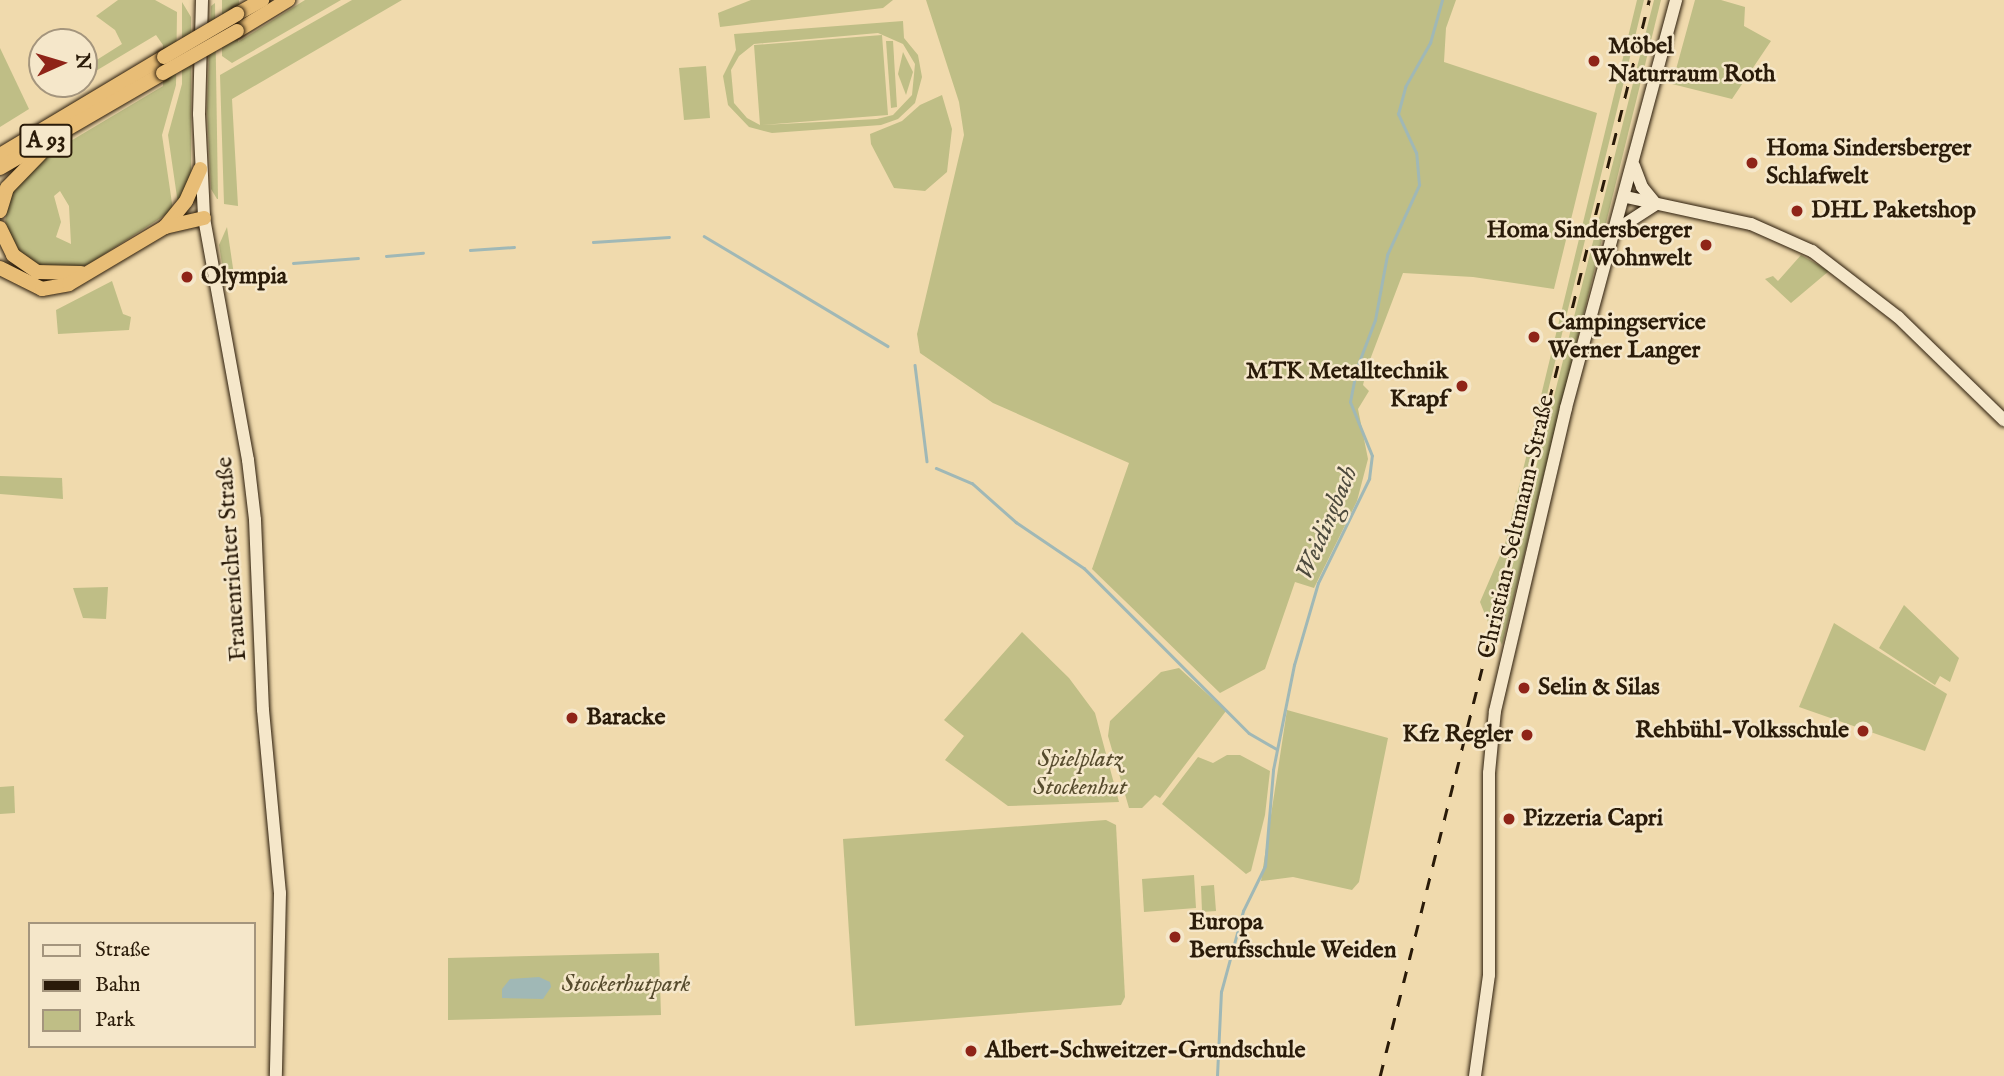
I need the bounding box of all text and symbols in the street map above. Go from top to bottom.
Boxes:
north arrow [28,28,98,98]
place label: Möbel Naturraum Roth [1608,33,1775,89]
text: N [69,53,94,71]
marker: Möbel Naturraum Roth [1586,53,1602,69]
road number: A 93 [18,122,74,160]
place label: Homa Sindersberger Schlafwelt [1766,135,1971,191]
marker: Homa Sindersberger Schlafwelt [1744,155,1760,171]
place label: DHL Paketshop [1811,197,1976,225]
marker: DHL Paketshop [1789,203,1805,219]
place label: Homa Sindersberger Wohnwelt [1487,217,1692,273]
marker: Homa Sindersberger Wohnwelt [1698,237,1714,253]
place label: Olympia [201,263,287,291]
marker: Olympia [179,269,195,285]
place label: Campingservice Werner Langer [1548,309,1706,365]
marker: Campingservice Werner Langer [1526,329,1542,345]
place label: MTK Metalltechnik Krapf [1246,358,1448,414]
marker: MTK Metalltechnik Krapf [1454,378,1470,394]
street label: Christian-Seltmann-Straße [1473,392,1561,662]
street label: Frauenrichter Straße [210,456,254,662]
water label: Weidingbach [1289,461,1365,585]
place label: Selin & Silas [1538,674,1660,702]
marker: Selin & Silas [1516,680,1532,696]
place label: Baracke [586,704,665,732]
marker: Baracke [564,710,580,726]
place label: Rehbühl-Volksschule [1635,717,1849,745]
place label: Kfz Regler [1402,721,1513,749]
marker: Rehbühl-Volksschule [1855,723,1871,739]
marker: Kfz Regler [1519,727,1535,743]
park label: Spielplatz Stockenhut [1033,746,1127,802]
place label: Pizzeria Capri [1523,805,1663,833]
marker: Pizzeria Capri [1501,811,1517,827]
place label: Europa Berufsschule Weiden [1189,909,1396,965]
legend [28,922,256,1048]
marker: Europa Berufsschule Weiden [1167,929,1183,945]
text: Straße [95,937,150,964]
park label: Stockerhutpark [562,971,690,999]
text: Bahn [95,972,140,999]
text: Park [95,1007,135,1034]
place label: Albert-Schweitzer-Grundschule [985,1037,1305,1065]
marker: Albert-Schweitzer-Grundschule [963,1043,979,1059]

